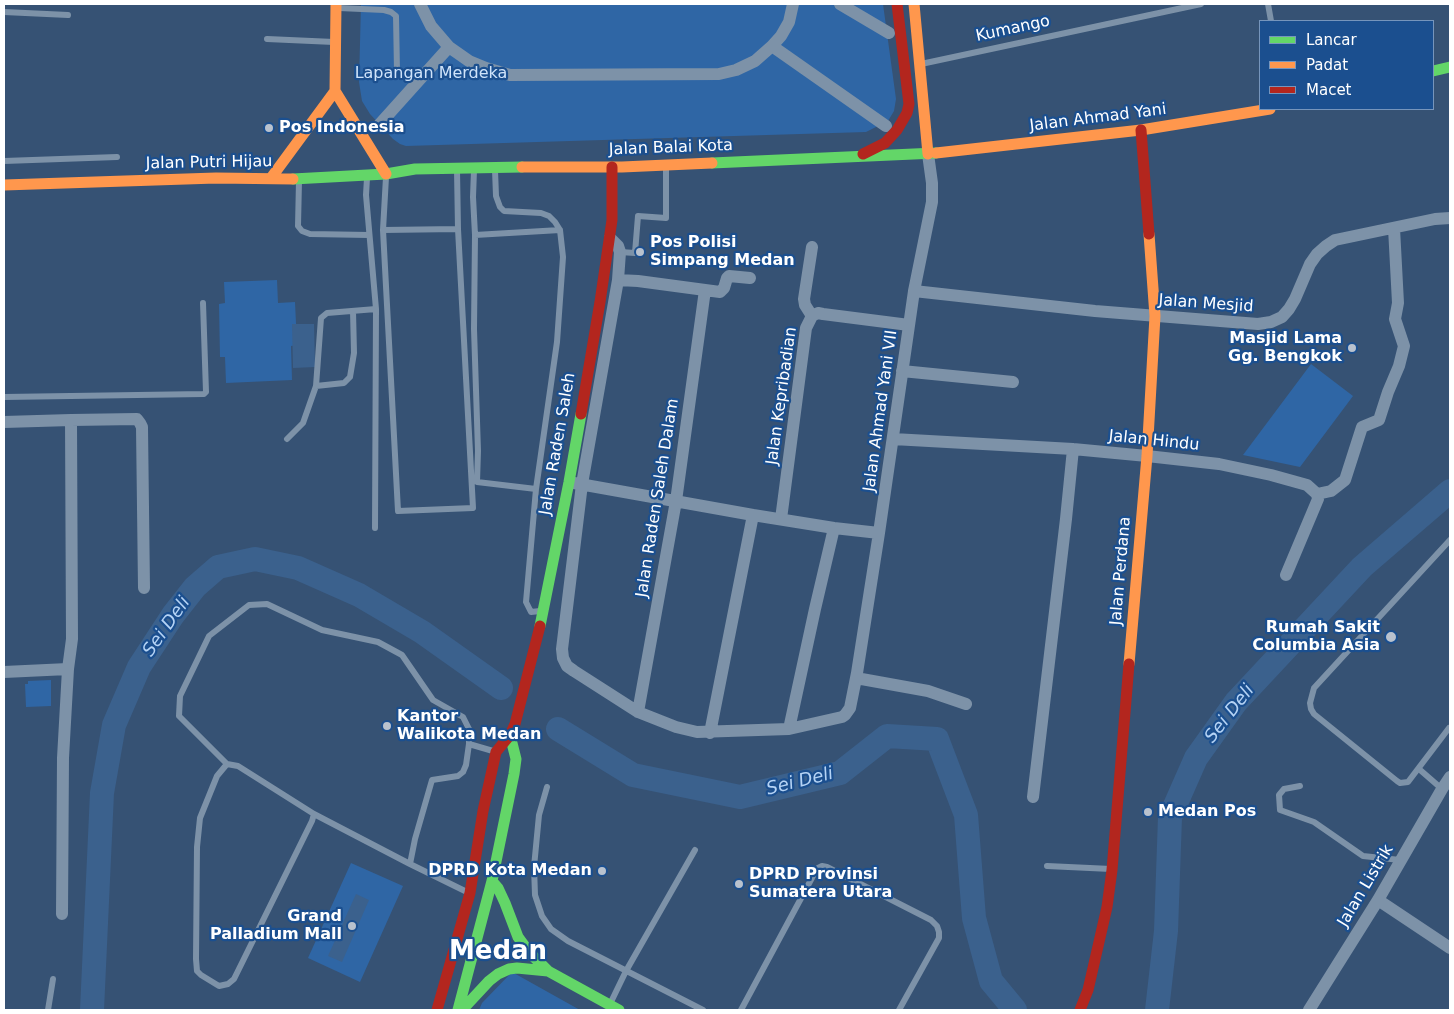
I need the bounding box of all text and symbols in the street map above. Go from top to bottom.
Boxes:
street label: Kumango [974,12,1052,46]
legend [1259,20,1434,110]
text: Lancar [1306,31,1357,49]
text: Padat [1306,56,1348,74]
park label: Lapangan Merdeka [355,64,507,84]
text: Macet [1306,81,1352,99]
street label: Jalan Ahmad Yani [1029,100,1167,136]
place label: Pos Indonesia [279,118,405,138]
marker: Pos Indonesia [263,122,275,134]
street label: Jalan Balai Kota [609,136,733,160]
street label: Jalan Putri Hijau [145,152,273,174]
place label: Pos Polisi Simpang Medan [650,233,795,271]
marker: Pos Polisi Simpang Medan [634,246,646,258]
street label: Jalan Mesjid [1158,291,1254,317]
street label: Jalan Kepribadian [763,326,801,466]
street label: Jalan Ahmad Yani VII [860,329,902,493]
place label: Masjid Lama Gg. Bengkok [1228,329,1342,367]
marker: Masjid Lama Gg. Bengkok [1346,342,1358,354]
street label: Jalan Raden Saleh [536,371,580,517]
street label: Jalan Raden Saleh Dalam [633,397,683,599]
street label: Jalan Hindu [1108,427,1200,455]
street label: Jalan Perdana [1107,516,1135,626]
water label: Sei Deli [139,593,195,661]
place label: Rumah Sakit Columbia Asia [1252,618,1380,656]
marker: Rumah Sakit Columbia Asia [1384,630,1398,644]
water label: Sei Deli [1201,680,1259,748]
place label: Kantor Walikota Medan [397,707,541,745]
marker: Kantor Walikota Medan [381,720,393,732]
water label: Sei Deli [764,763,836,801]
place label: Medan Pos [1158,802,1256,822]
marker: Medan Pos [1142,806,1154,818]
street label: Jalan Listrik [1334,842,1398,930]
place label: DPRD Kota Medan [428,861,592,881]
marker: DPRD Kota Medan [596,865,608,877]
place label: DPRD Provinsi Sumatera Utara [749,865,892,903]
marker: DPRD Provinsi Sumatera Utara [733,878,745,890]
place label: Grand Palladium Mall [210,907,342,945]
marker: Grand Palladium Mall [346,920,358,932]
district label: Medan [449,936,547,968]

